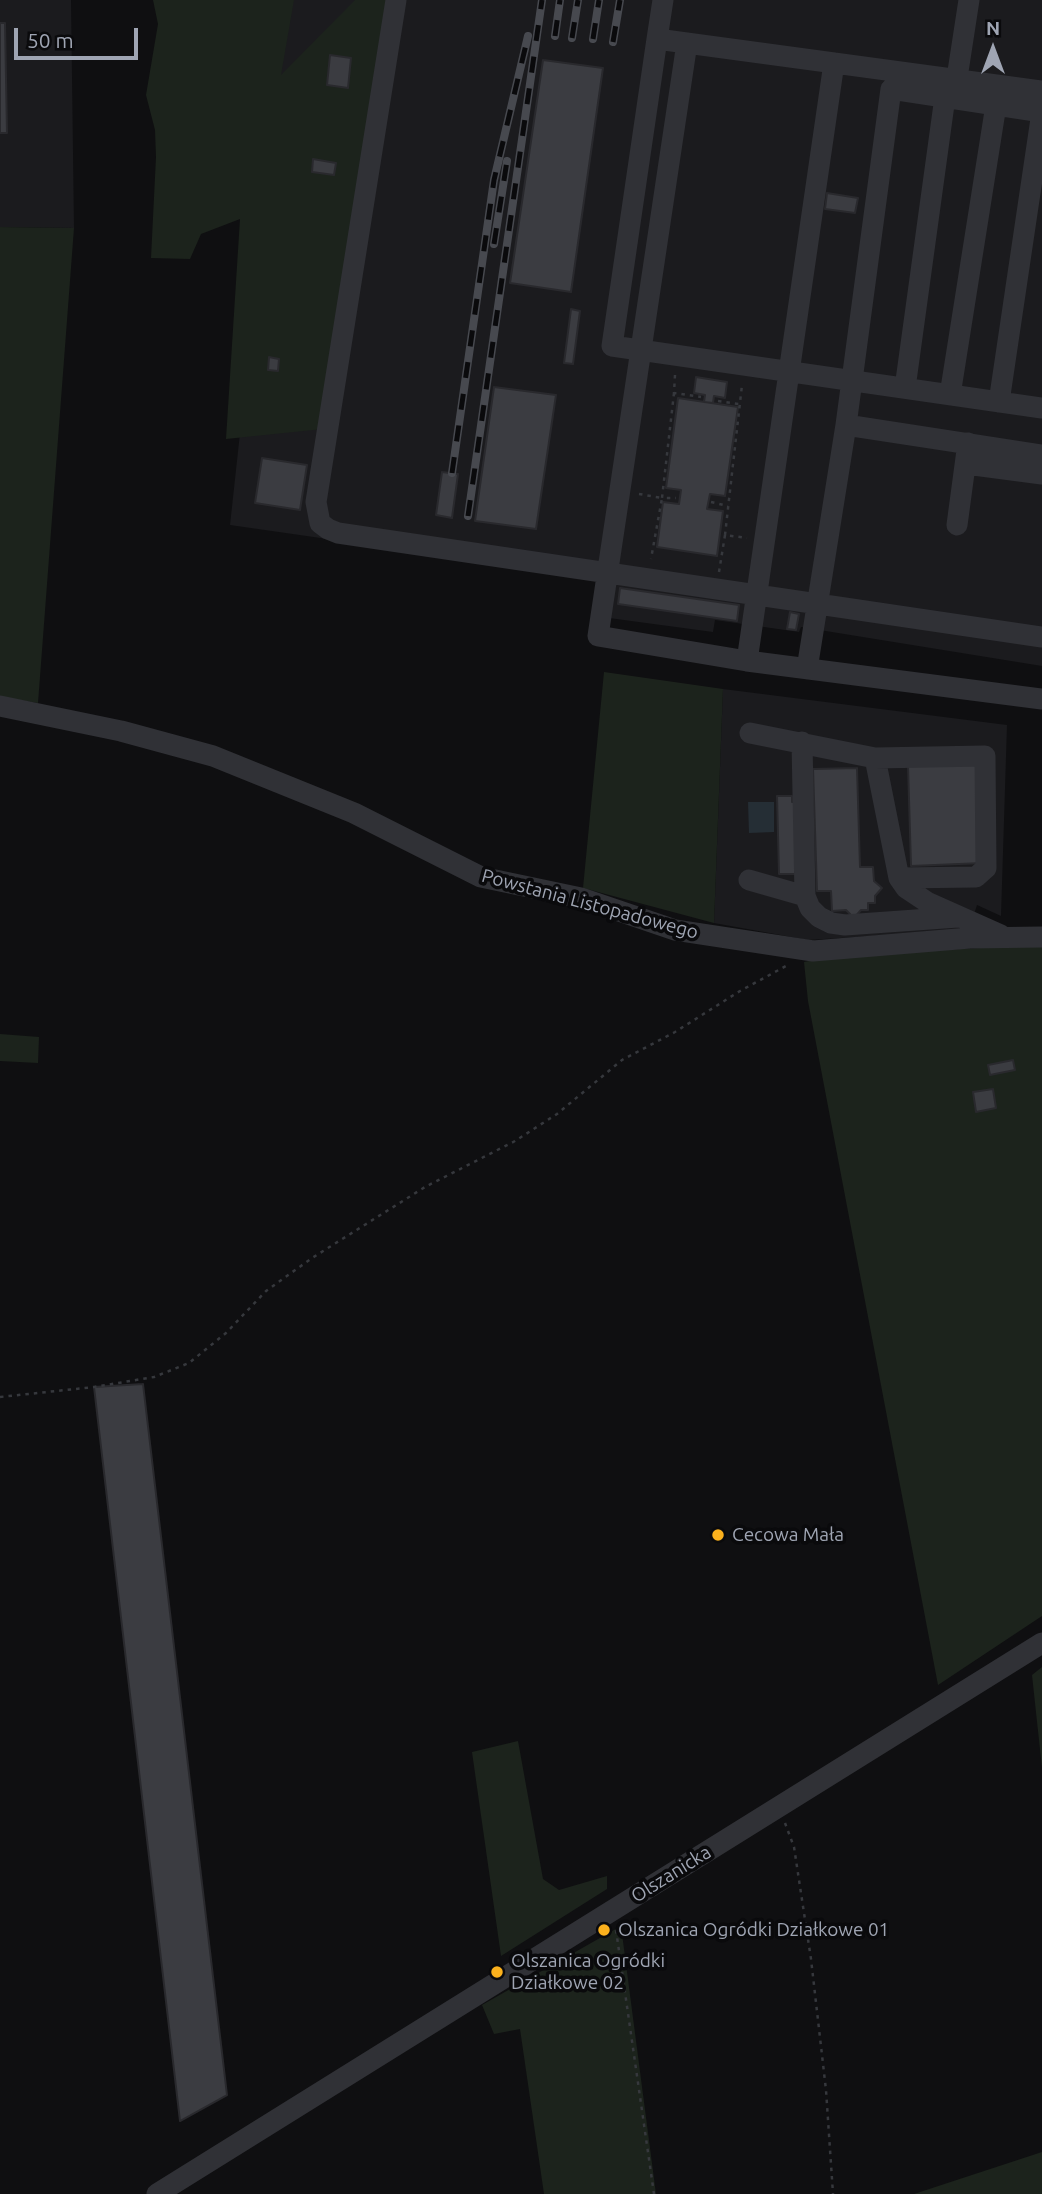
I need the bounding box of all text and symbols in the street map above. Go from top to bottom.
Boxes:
scale bar [18,14,142,58]
north arrow [958,14,1028,84]
text: N [986,17,1000,39]
text: 50 m [27,28,74,52]
street label: Powstania Listopadowego [479,864,701,944]
place label: Cecowa Mała [732,1524,844,1546]
marker: Cecowa Mała [710,1527,726,1543]
street label: Olszanicka [627,1840,715,1908]
place label: Olszanica Ogródki Działkowe 01 [618,1919,889,1941]
marker: Olszanica Ogródki Działkowe 01 [596,1922,612,1938]
place label: Olszanica Ogródki Działkowe 02 [511,1950,665,1994]
marker: Olszanica Ogródki Działkowe 02 [489,1964,505,1980]

